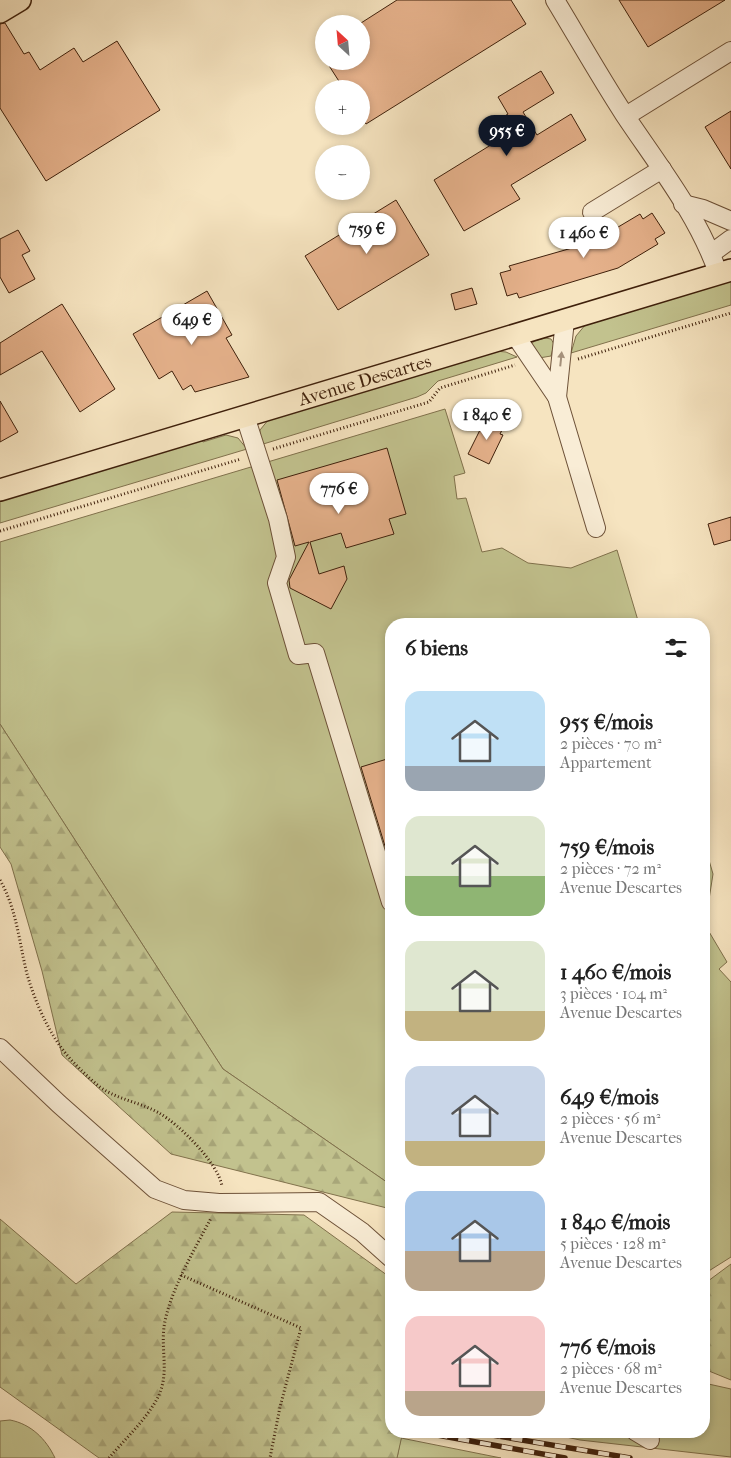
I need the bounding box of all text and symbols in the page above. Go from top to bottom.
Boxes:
north arrow [315,15,370,70]
map controls [315,15,370,200]
button: + [315,80,370,135]
pin: 955 € [472,114,542,157]
text: 955 € [489,121,525,140]
button: − [315,145,370,200]
pin: 759 € [332,212,402,255]
pin: 1 460 € [538,216,630,259]
text: 759 € [349,219,385,238]
text: 1 460 € [559,223,609,242]
pin: 649 € [157,304,227,346]
text: 649 € [172,310,212,329]
street label: Avenue Descartes [295,350,434,410]
one-way arrow [557,351,565,367]
pin: 1 840 € [441,398,533,441]
text: 1 840 € [463,405,511,424]
pin: 776 € [304,472,374,515]
text: 776 € [320,479,358,498]
icon: filters [662,634,690,662]
text: 6 biens [405,636,468,660]
text: 955 €/mois [560,710,653,734]
icon: home [445,711,505,771]
text: 2 pièces · 70 m² [560,734,662,753]
text: Appartement [560,753,652,772]
text: 759 €/mois [560,835,654,859]
icon: home [445,836,505,896]
text: 2 pièces · 72 m² [560,859,661,878]
text: Avenue Descartes [560,878,682,897]
text: 1 460 €/mois [560,960,671,984]
icon: home [445,961,505,1021]
text: 3 pièces · 104 m² [560,984,667,1003]
text: Avenue Descartes [560,1003,682,1022]
text: 649 €/mois [560,1085,659,1109]
icon: home [445,1086,505,1146]
text: 2 pièces · 56 m² [560,1109,661,1128]
text: Avenue Descartes [560,1128,682,1147]
text: 1 840 €/mois [560,1210,670,1234]
icon: home [445,1211,505,1271]
text: 5 pièces · 128 m² [560,1234,666,1253]
text: Avenue Descartes [560,1253,682,1272]
text: 776 €/mois [560,1335,656,1359]
icon: home [445,1336,505,1396]
text: 2 pièces · 68 m² [560,1359,662,1378]
text: Avenue Descartes [560,1378,682,1397]

